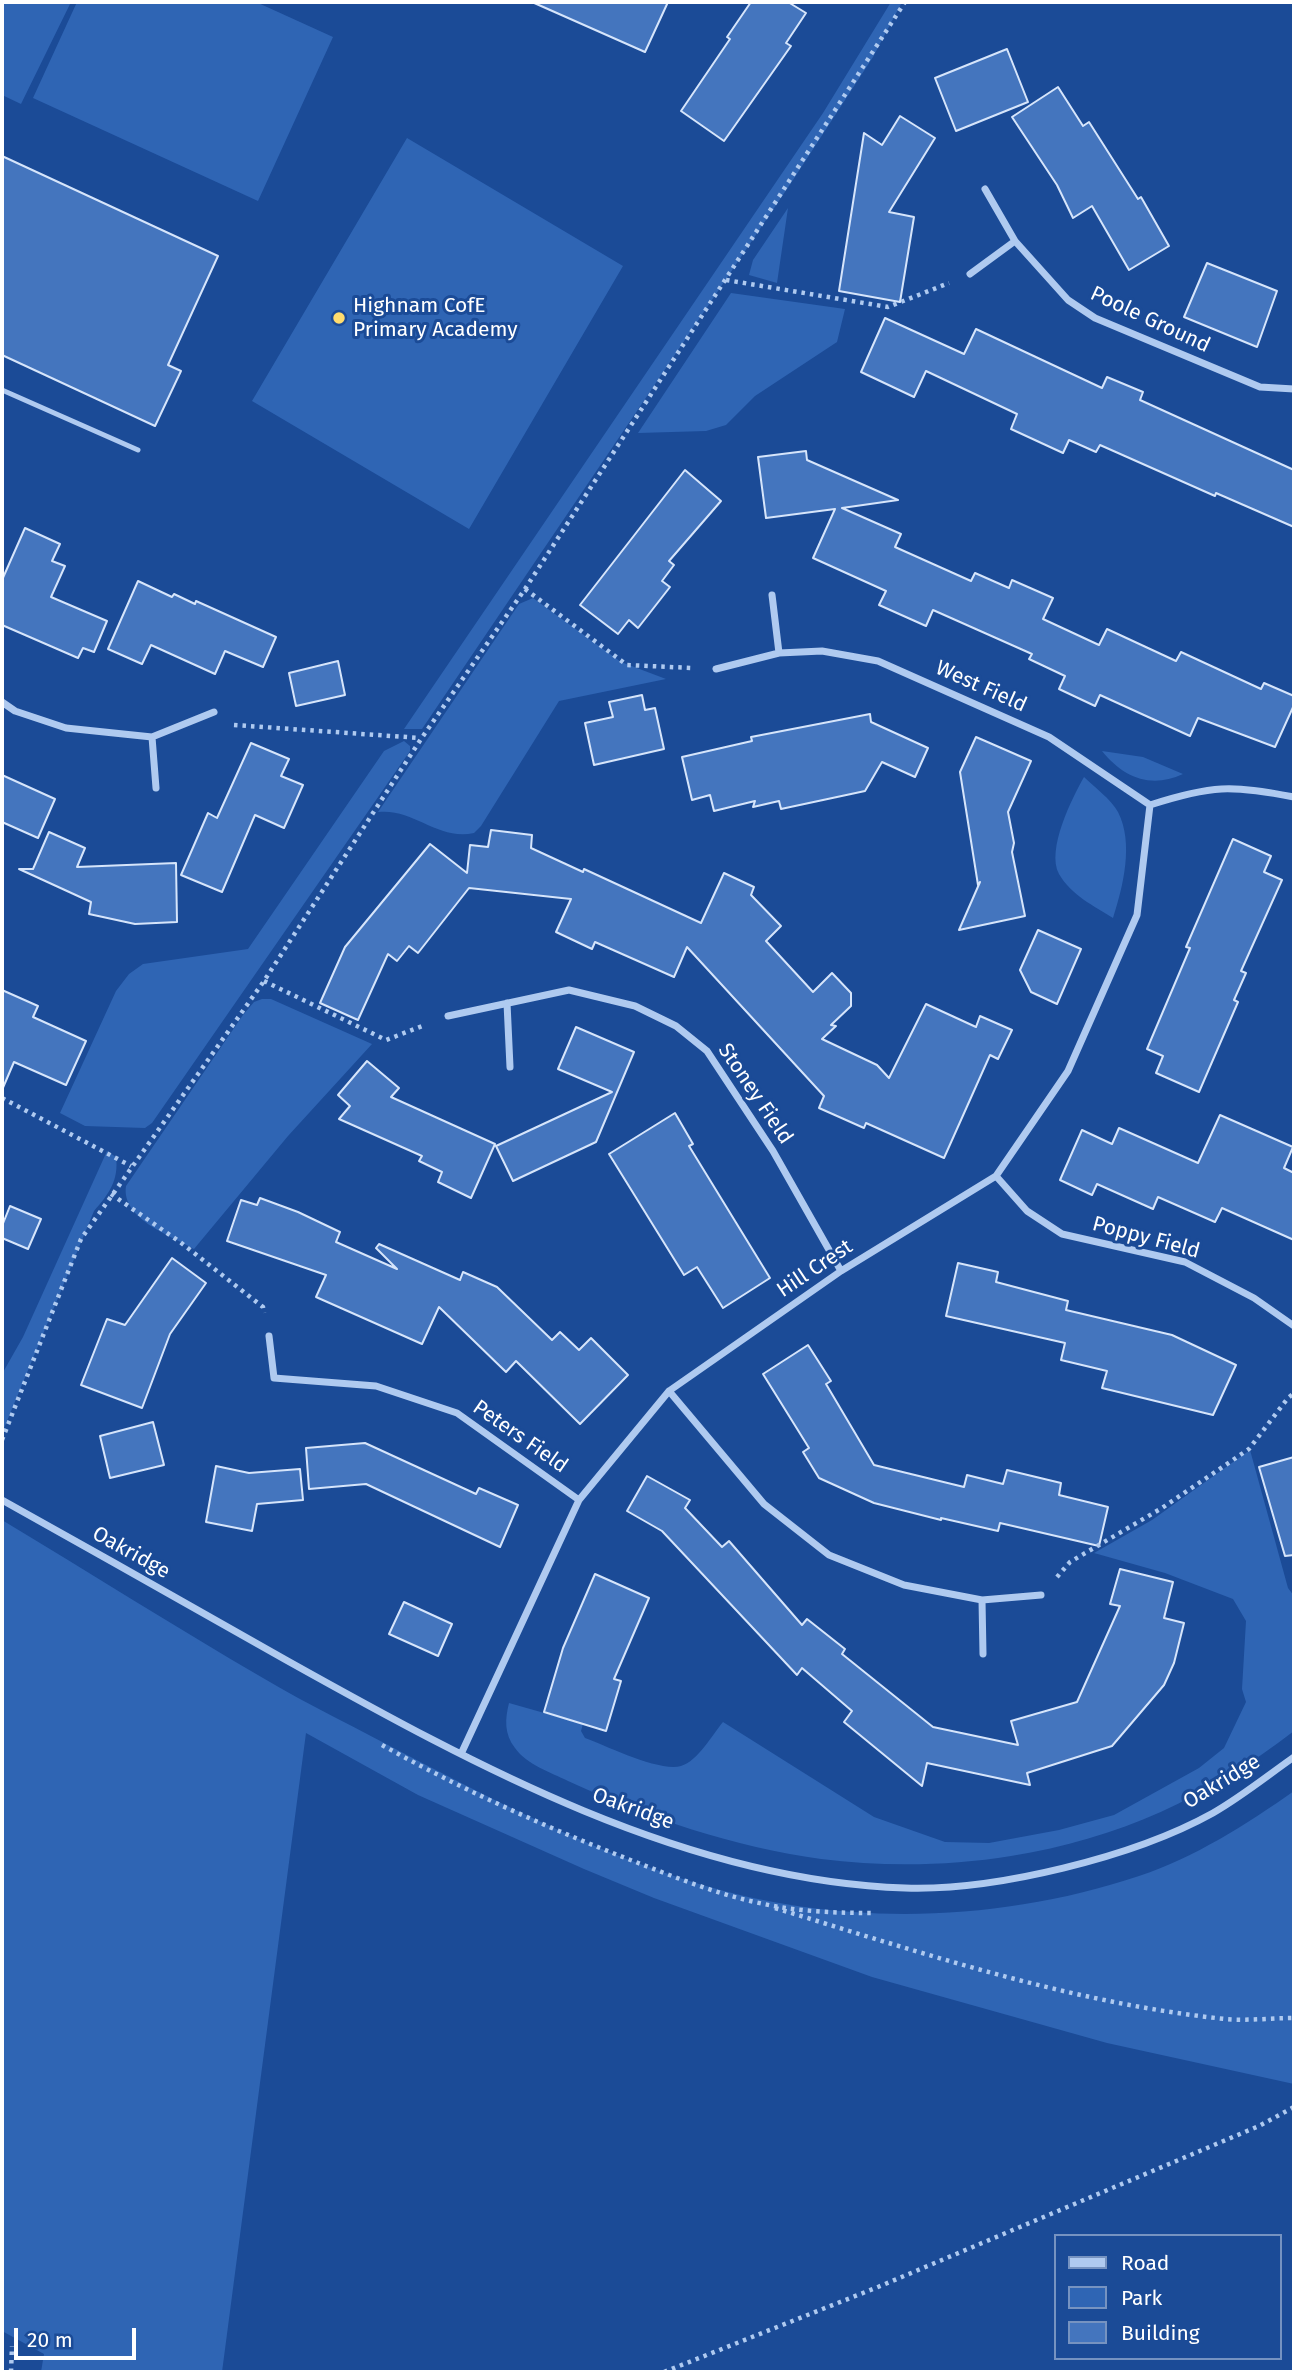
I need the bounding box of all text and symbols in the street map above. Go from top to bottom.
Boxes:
street label: Poole Ground [1086,281,1214,359]
place label: Highnam CofE Primary Academy [353,293,518,343]
marker: Highnam CofE Primary Academy [331,310,347,326]
street label: West Field [932,656,1030,718]
street label: Stoney Field [712,1039,798,1149]
street label: Poppy Field [1090,1212,1202,1264]
street label: Hill Crest [772,1235,858,1303]
street label: Peters Field [468,1395,572,1479]
street label: Oakridge [88,1521,174,1585]
street label: Oakridge [1179,1749,1265,1815]
street label: Oakridge [589,1783,677,1835]
legend [1054,2234,1282,2360]
text: Road [1121,2250,1169,2276]
text: Park [1121,2285,1162,2311]
scale bar [18,2314,140,2358]
text: Building [1121,2320,1200,2346]
text: 20 m [27,2327,73,2353]

